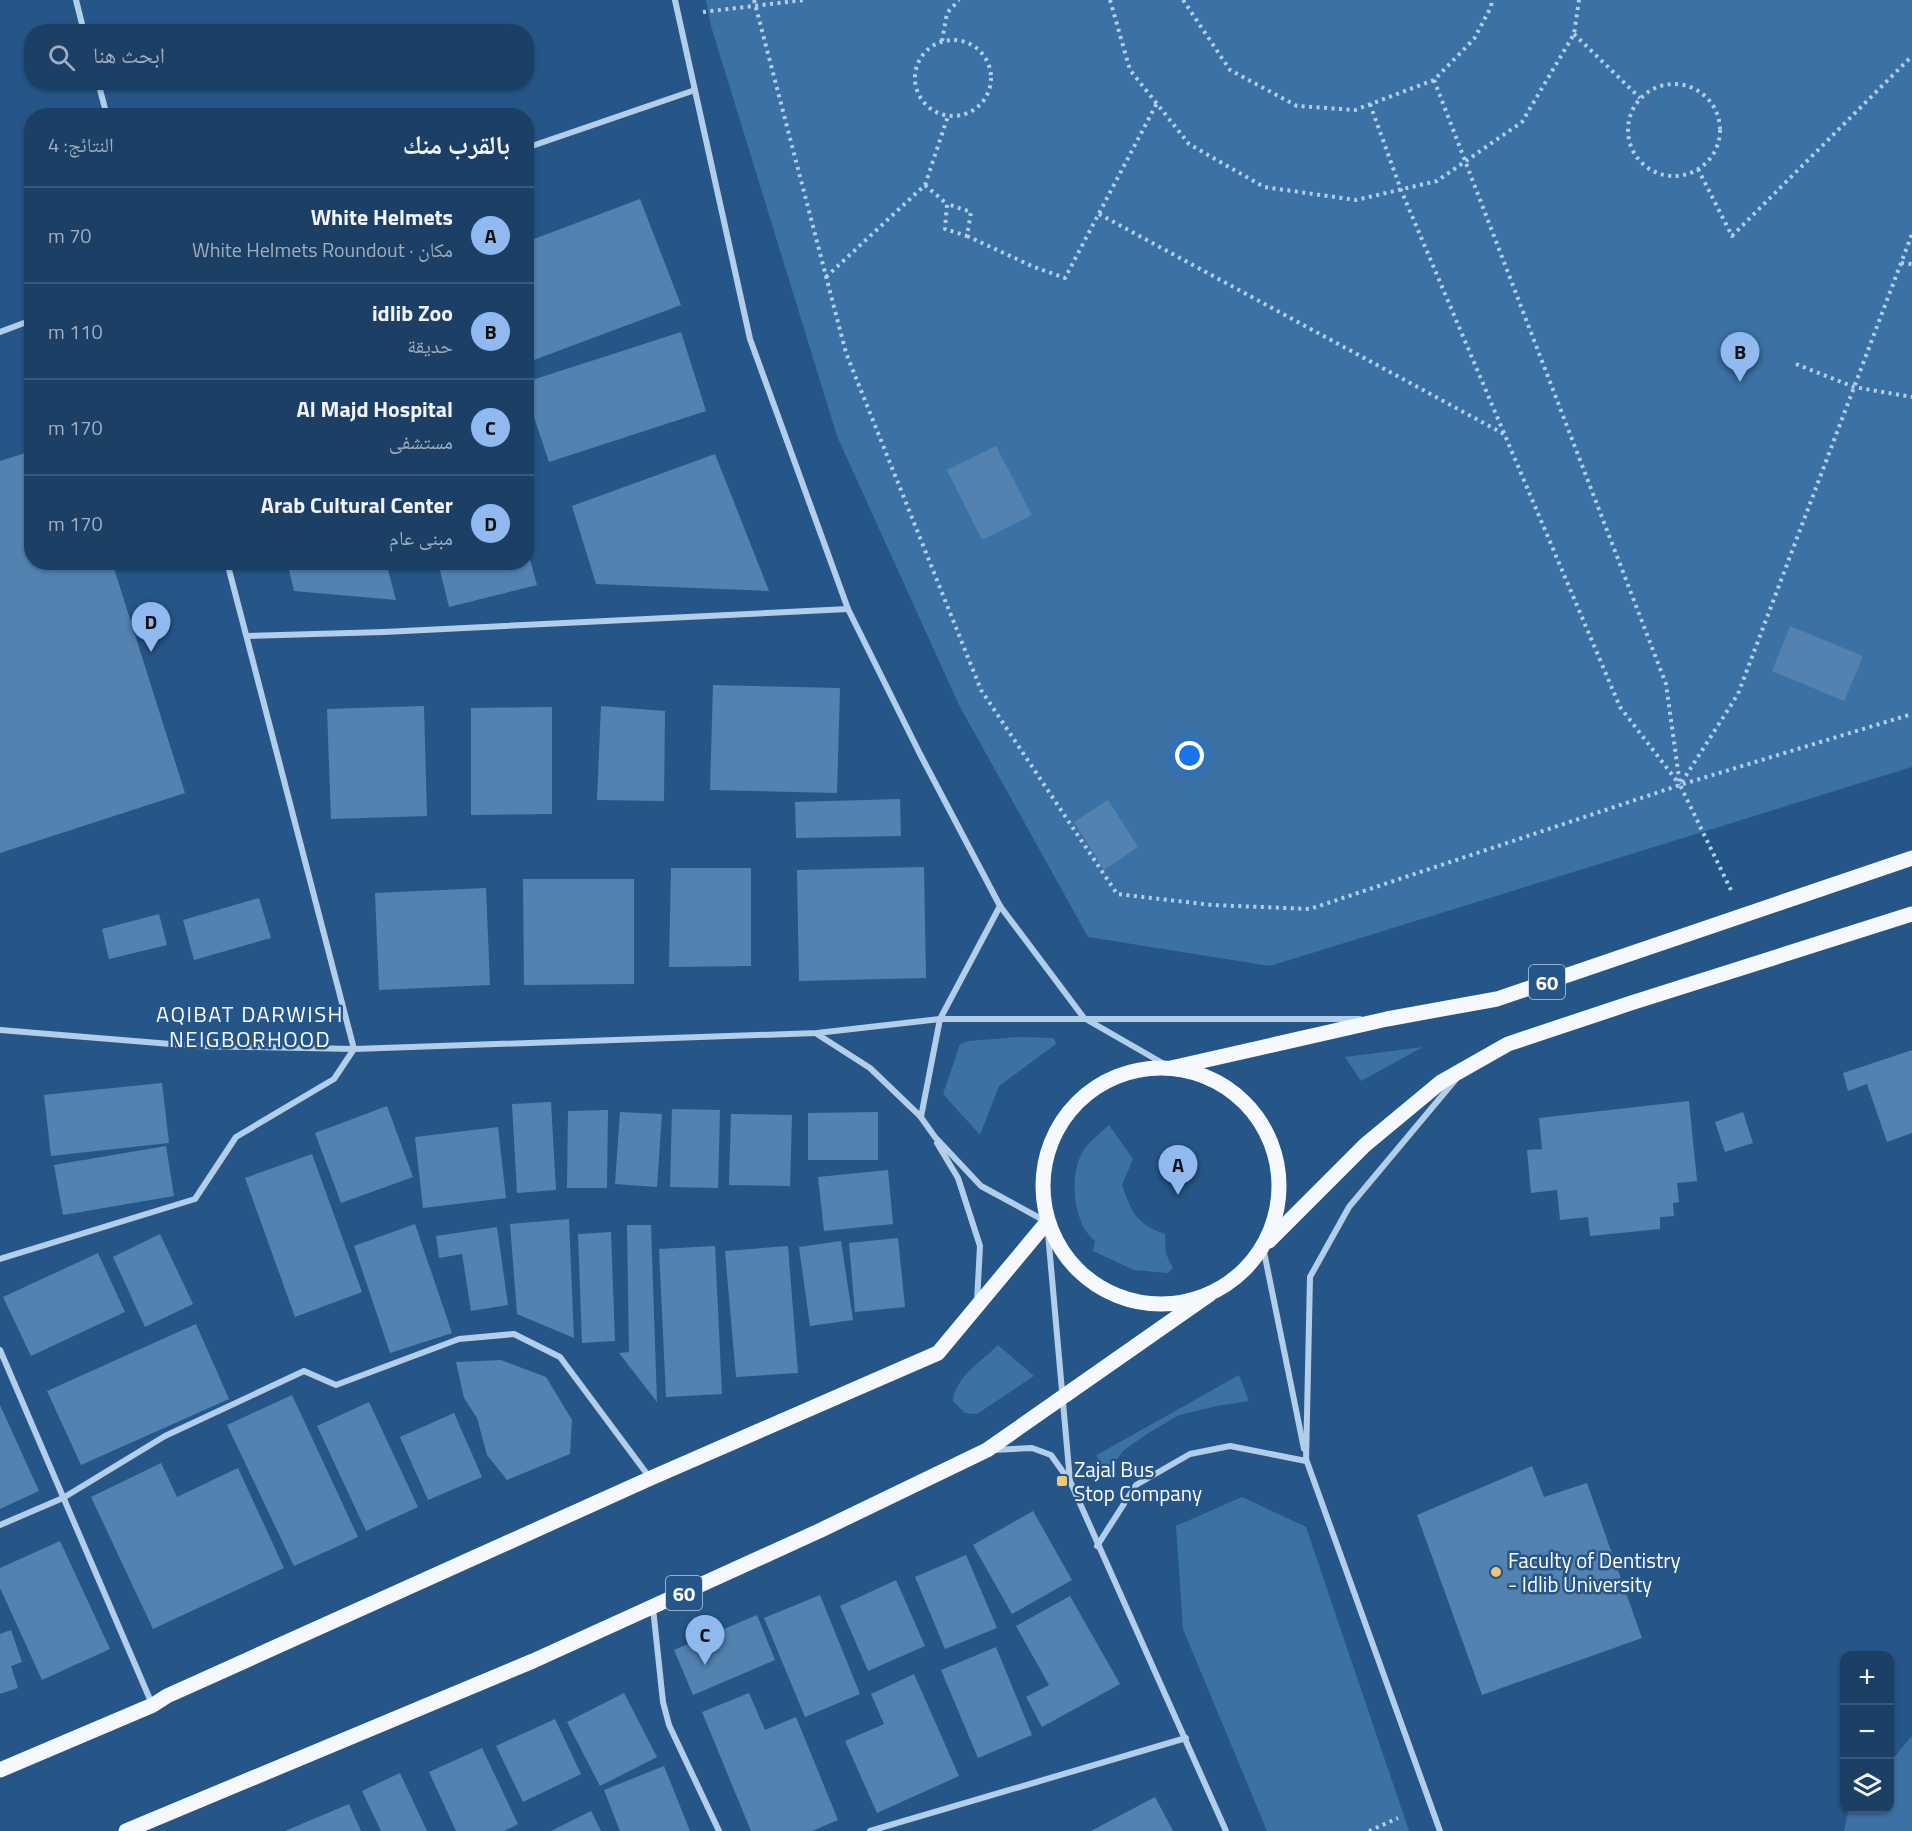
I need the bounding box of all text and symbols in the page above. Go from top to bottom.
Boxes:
search box [24,24,534,90]
text: ابحث هنا [93,38,165,72]
icon: search [45,41,78,74]
text: بالقرب منك [403,125,510,164]
text: النتائج: 4 [48,129,114,160]
text: White Helmets [311,200,453,234]
text: 70 m [48,220,92,251]
text: A [484,220,497,251]
text: مكان · White Helmets Roundout [192,234,453,265]
text: idlib Zoo [372,296,453,330]
text: 110 m [48,316,103,347]
text: B [484,316,497,347]
text: حديقة [407,330,453,361]
pin: B [1720,332,1760,382]
text: Al Majd Hospital [297,392,453,426]
text: 170 m [48,412,103,443]
text: C [485,412,496,443]
text: مستشفى [389,426,453,457]
text: Arab Cultural Center [261,488,453,522]
text: 170 m [48,508,103,539]
text: D [484,508,497,539]
text: مبنى عام [389,522,453,553]
pin: D [132,602,170,652]
your location [1175,741,1204,770]
road number: 60 [1529,965,1565,999]
district label: AQIBAT DARWISH NEIGBORHOOD [156,997,344,1056]
pin: A [1158,1146,1198,1195]
place label: Zajal Bus Stop Company [1074,1453,1202,1509]
marker: Zajal Bus Stop Company [1055,1474,1069,1488]
place label: Faculty of Dentistry - Idlib University [1508,1544,1681,1600]
marker: Faculty of Dentistry - Idlib University [1489,1565,1503,1579]
road number: 60 [666,1576,702,1610]
pin: C [686,1616,724,1665]
map controls [1840,1651,1894,1813]
button: + [1840,1651,1894,1705]
button: − [1840,1705,1894,1759]
button: layers [1840,1759,1894,1813]

